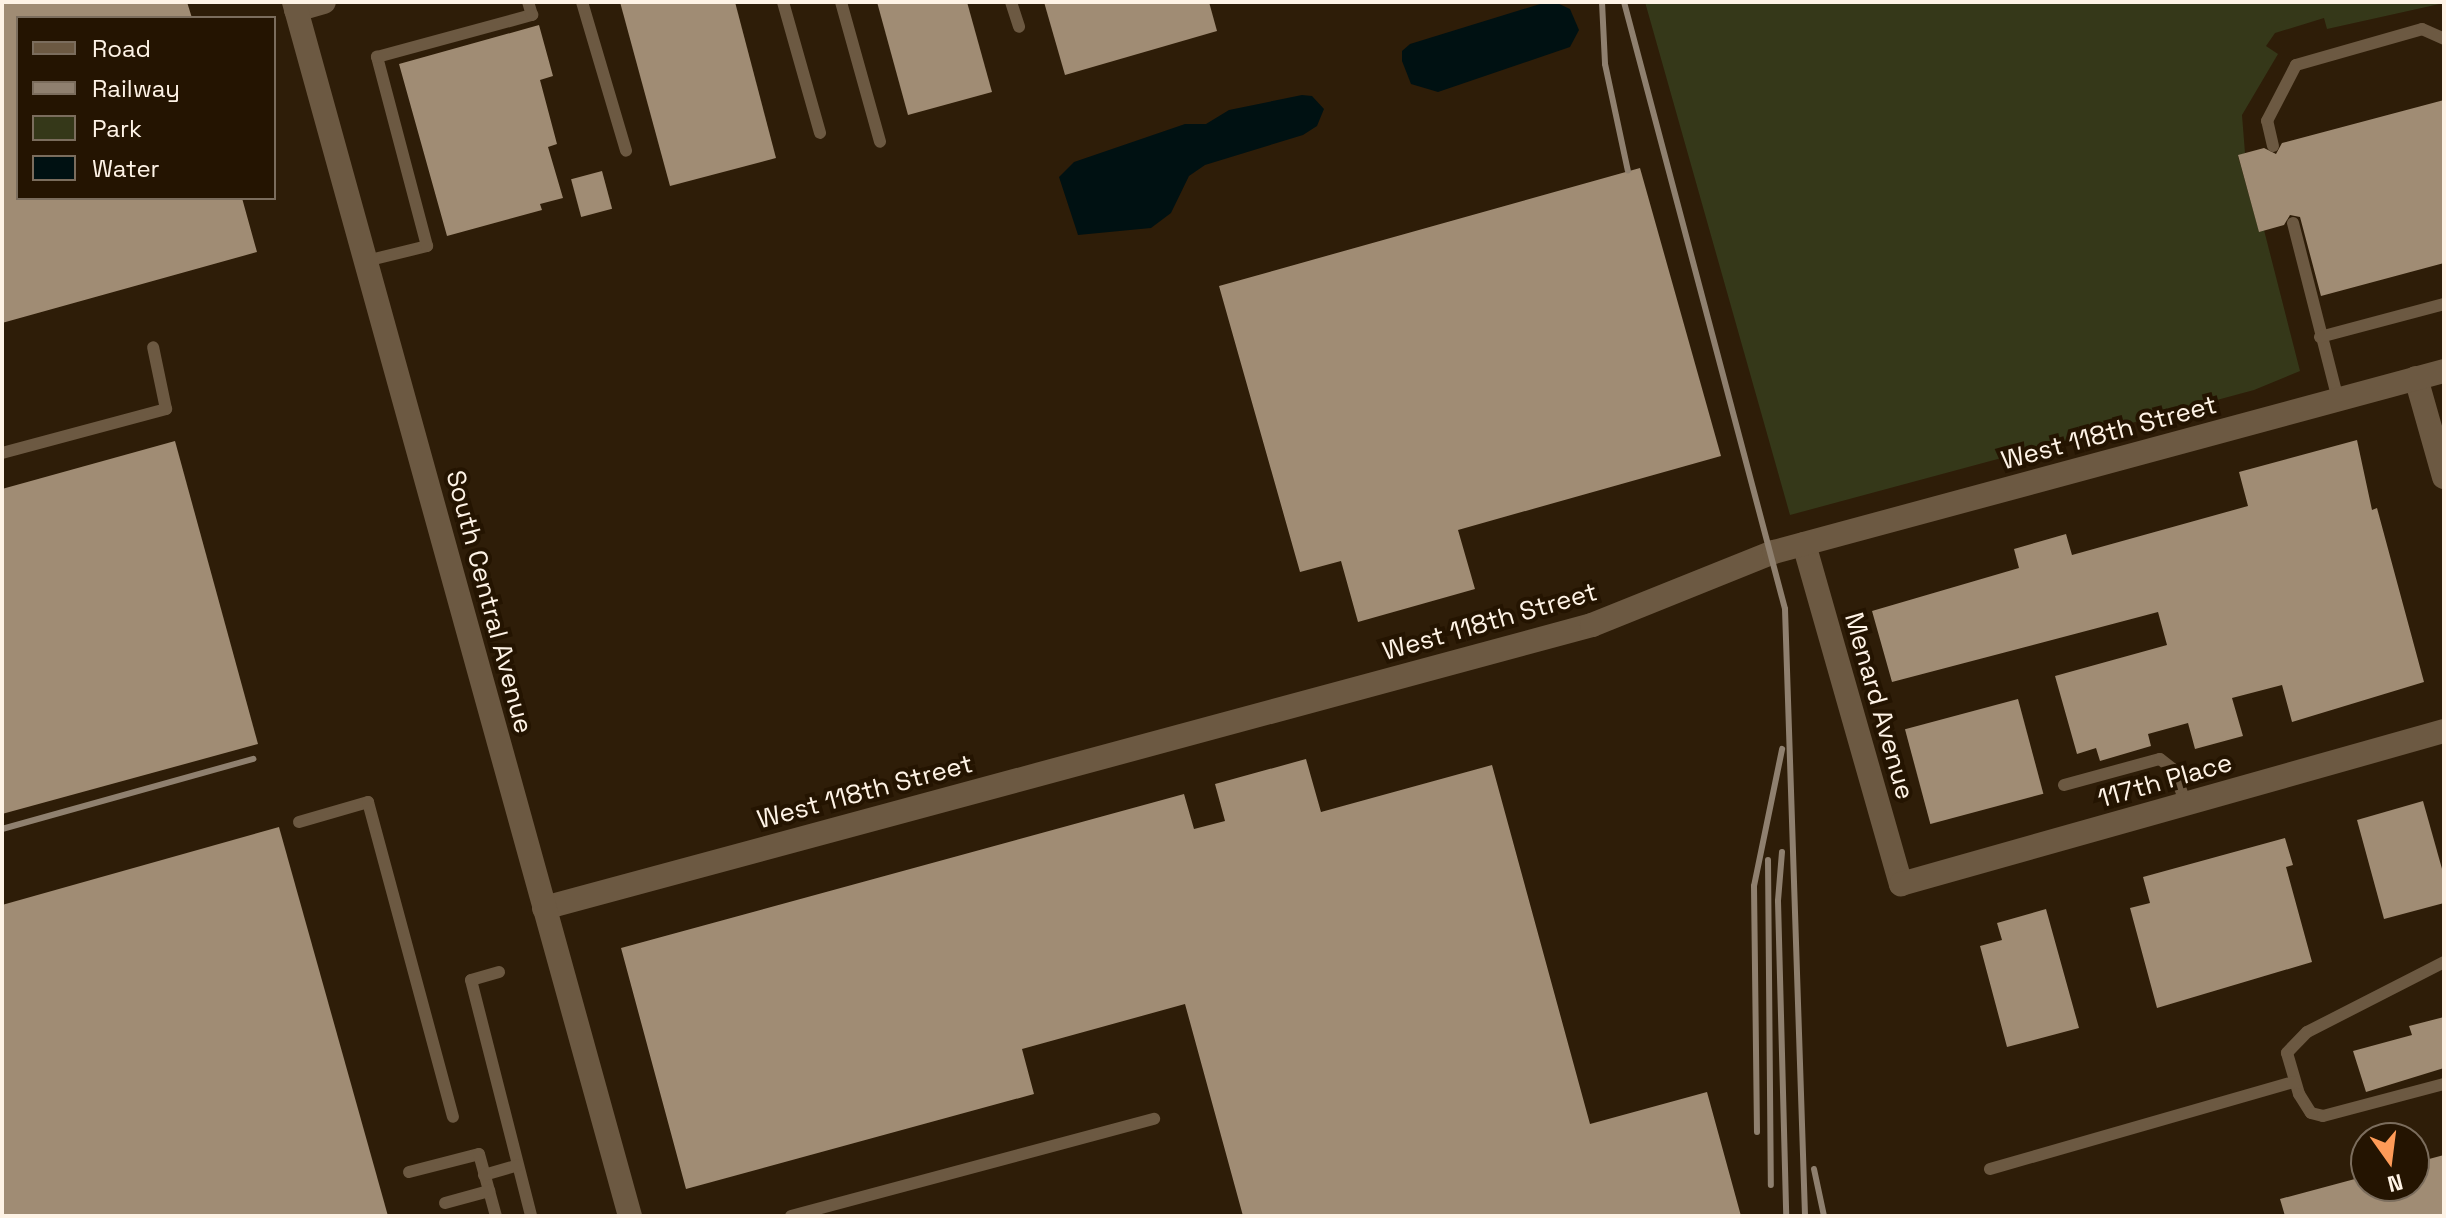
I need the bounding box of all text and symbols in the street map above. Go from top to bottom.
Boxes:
legend [16,16,276,200]
text: Road [92,33,151,64]
text: Railway [92,73,180,104]
text: Park [92,113,142,144]
text: Water [92,153,160,184]
street label: West 118th Street [1998,389,2220,477]
street label: South Central Avenue [439,467,539,737]
street label: West 118th Street [1379,576,1601,668]
street label: Menard Avenue [1837,609,1921,803]
street label: 117th Place [2094,747,2236,815]
street label: West 118th Street [754,748,976,836]
north arrow [2350,1122,2430,1202]
text: N [2385,1168,2406,1199]

